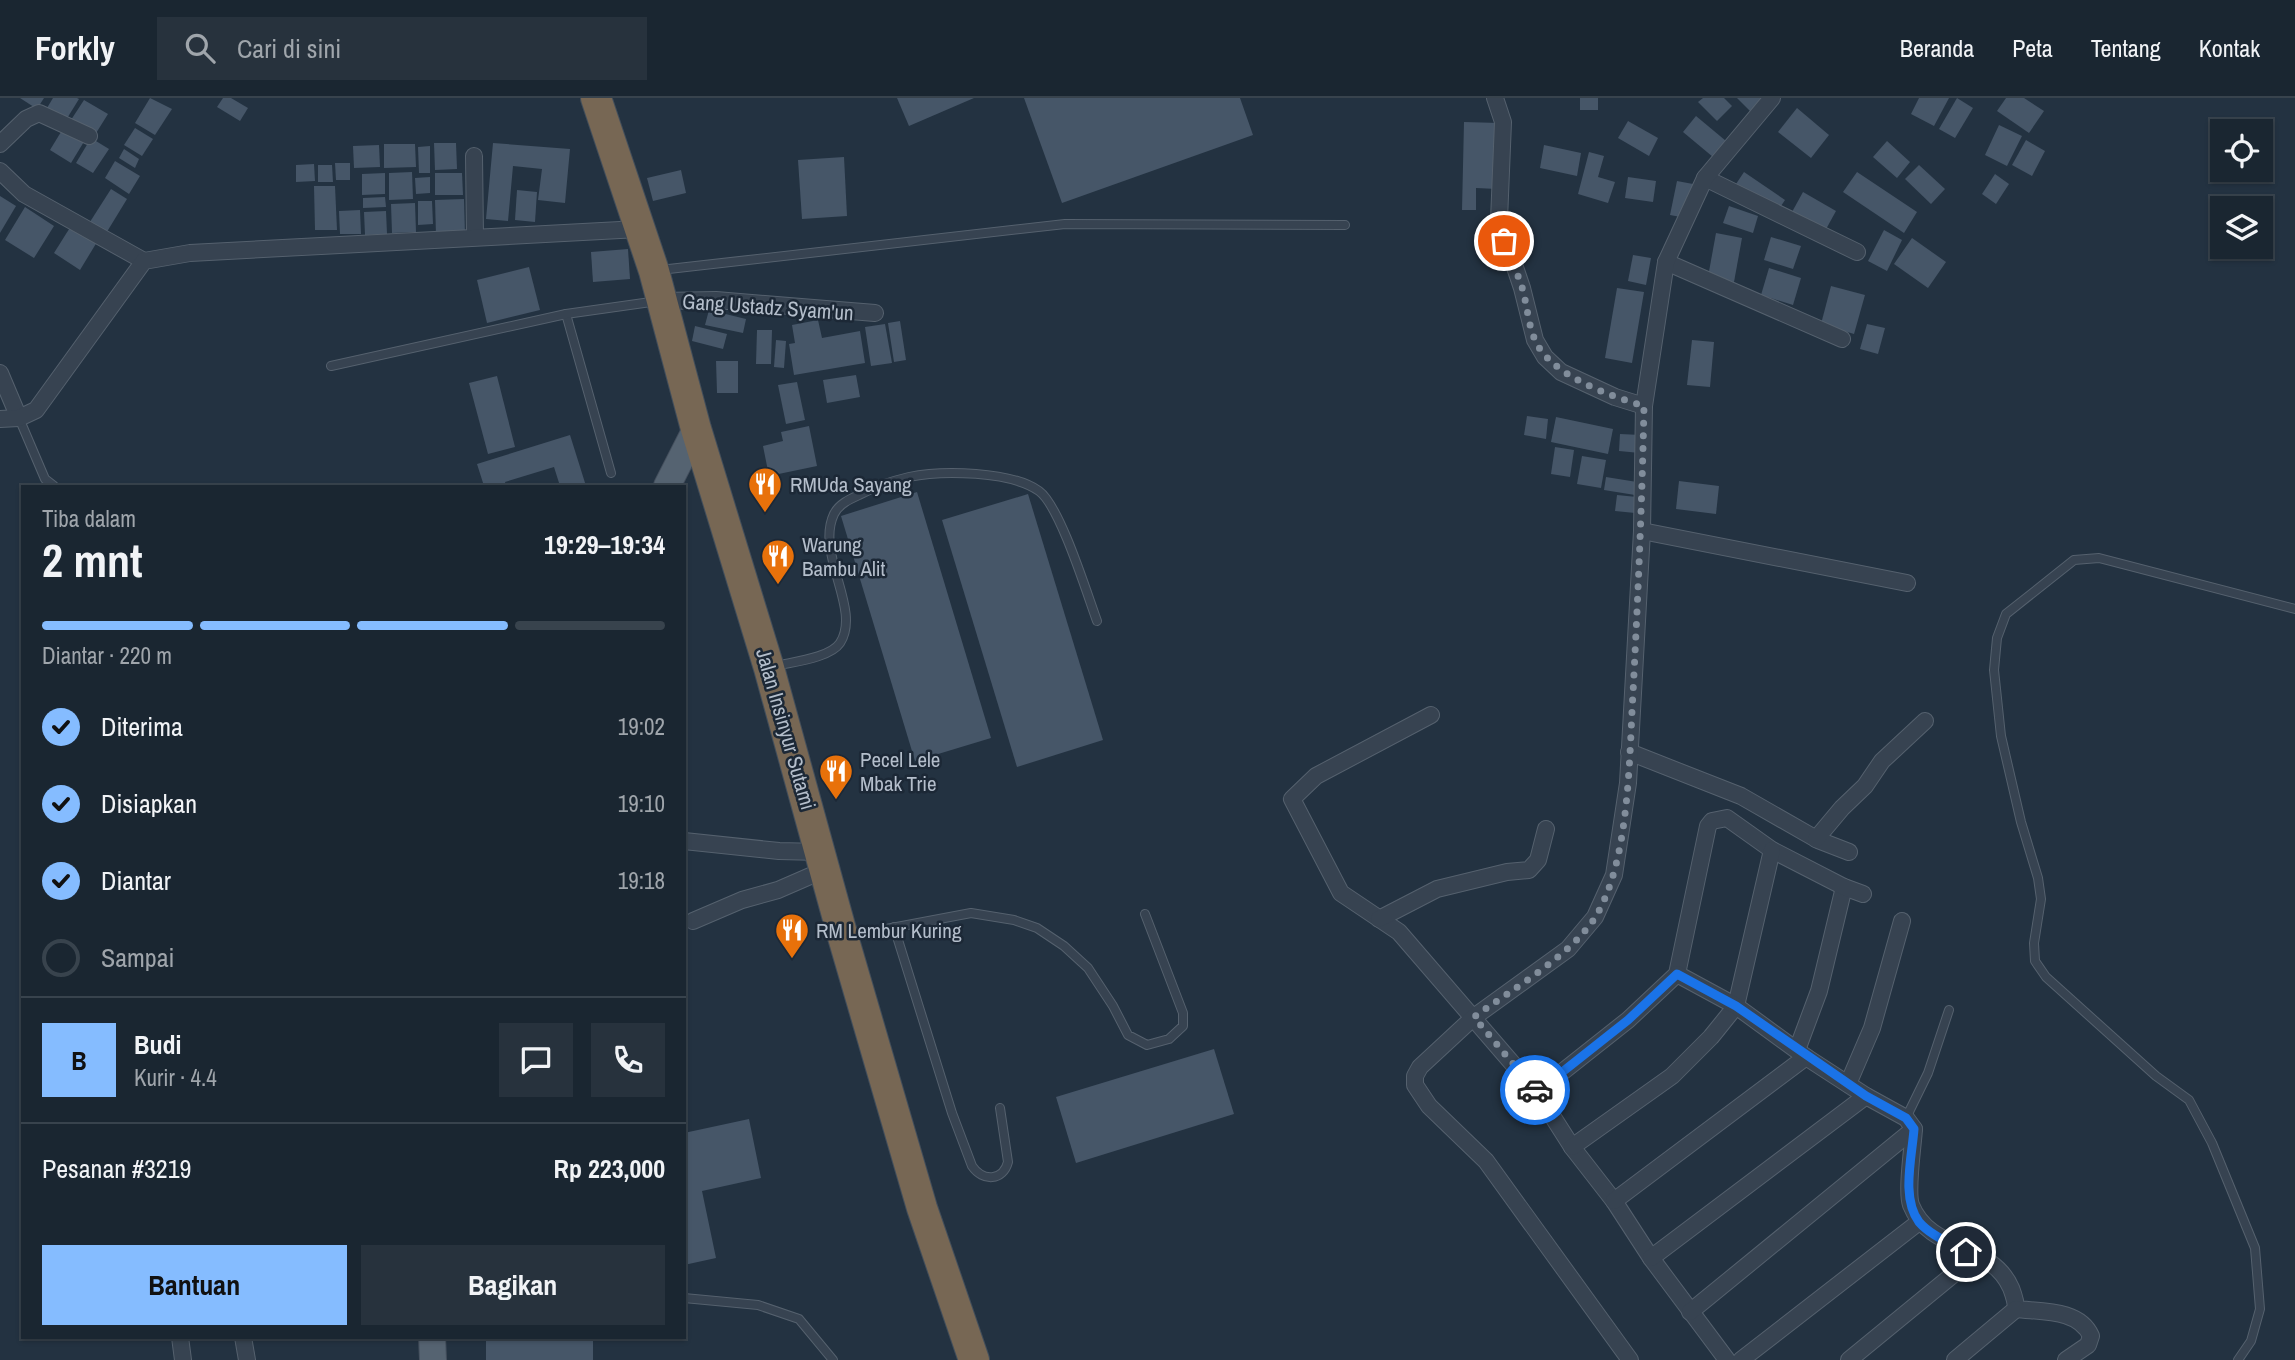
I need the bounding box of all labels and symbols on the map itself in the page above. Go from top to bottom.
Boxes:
pin [1474,211,1534,271]
street label: Gang Ustadz Syam'un [681,287,855,327]
restaurant icon: RMUda Sayang [746,465,784,514]
place label: RMUda Sayang [790,470,912,499]
place label: Warung Bambu Alit [802,530,885,583]
restaurant icon: Warung Bambu Alit [759,537,797,586]
street label: Jalan Insinyur Sutami [749,645,823,813]
place label: Pecel Lele Mbak Trie [860,745,940,798]
restaurant icon: Pecel Lele Mbak Trie [817,752,855,801]
restaurant icon: RM Lembur Kuring [773,911,811,960]
place label: RM Lembur Kuring [816,916,962,945]
courier [1500,1055,1570,1125]
pin [1936,1222,1996,1282]

